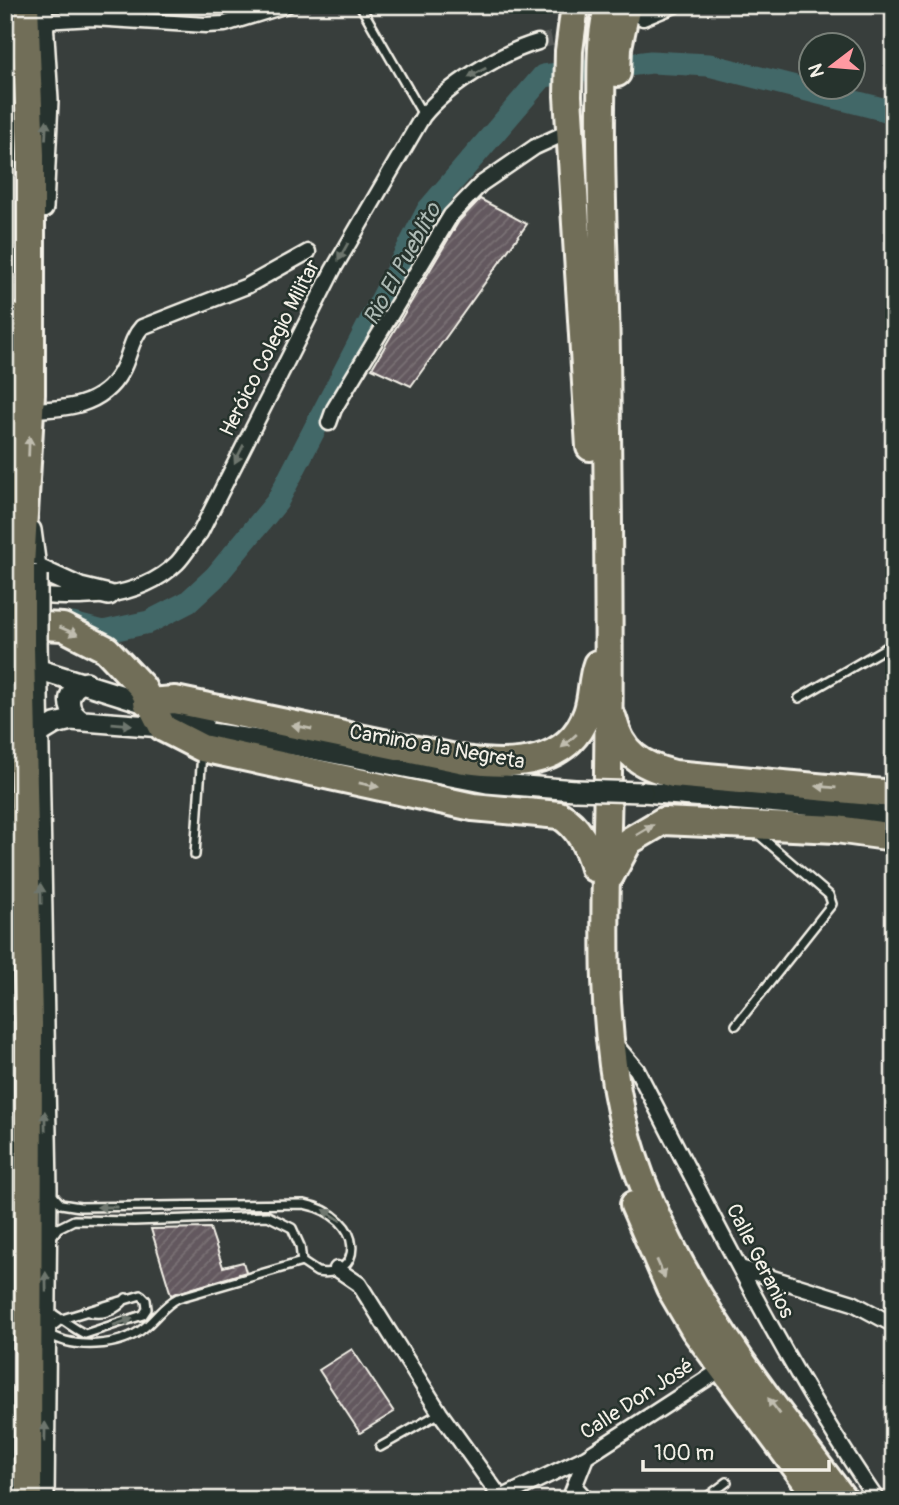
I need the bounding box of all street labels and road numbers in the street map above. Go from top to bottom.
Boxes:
street label: Heróico Colegio Militar [214,255,327,441]
street label: Camino a la Negreta [347,718,527,776]
street label: Calle Geranios [720,1199,801,1323]
street label: Calle Don José [575,1352,699,1446]

